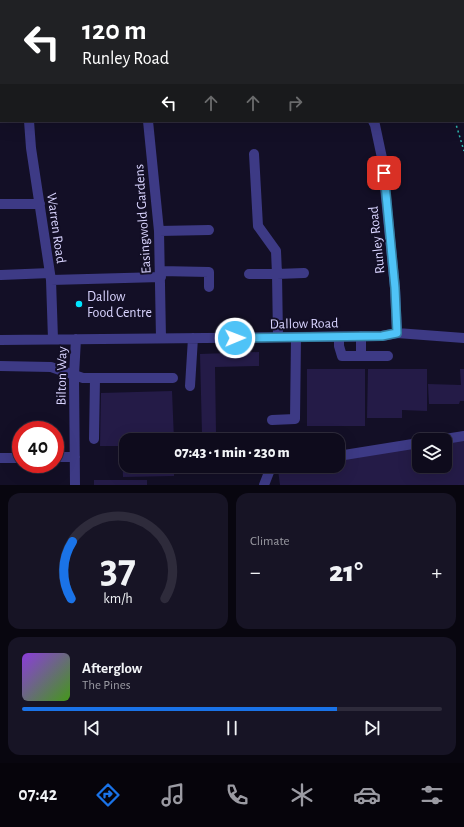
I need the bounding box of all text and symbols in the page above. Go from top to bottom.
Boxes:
icon: left [16,16,68,68]
text: 120 m [82,17,147,45]
text: Runley Road [82,50,169,68]
icon: left [158,92,180,114]
icon: ahead [200,92,222,114]
icon: ahead [242,92,264,114]
icon: right [284,92,306,114]
pin [367,156,401,190]
icon: arrive [373,162,395,184]
street label: Easingwold Gardens [132,164,154,274]
street label: Warren Road [44,192,68,264]
street label: Runley Road [366,205,387,274]
place label: Dallow Food Centre [87,290,152,320]
marker: Dallow Food Centre [74,299,84,309]
street label: Dallow Road [270,316,338,332]
position arrow [214,317,256,359]
street label: Bilton Way [54,346,70,406]
speed limit sign: 40 [12,421,64,473]
map controls [412,433,452,473]
button: layers [412,433,452,473]
text: 07:43 · 1 min · 230 m [174,445,290,460]
text: Climate [250,535,289,548]
text: 37 [100,549,136,590]
text: 21° [329,557,363,587]
text: − [250,561,261,583]
text: + [431,561,442,583]
text: km/h [103,592,133,606]
text: Afterglow [82,661,142,676]
text: The Pines [82,679,131,692]
icon: previous [81,717,103,739]
icon: pause [221,717,243,739]
icon: next [361,717,383,739]
icon: directions [94,781,122,809]
icon: music [159,781,187,809]
icon: phone [223,781,251,809]
icon: climate [288,781,316,809]
icon: car [353,781,381,809]
icon: filters [418,781,446,809]
text: 07:42 [18,786,57,804]

